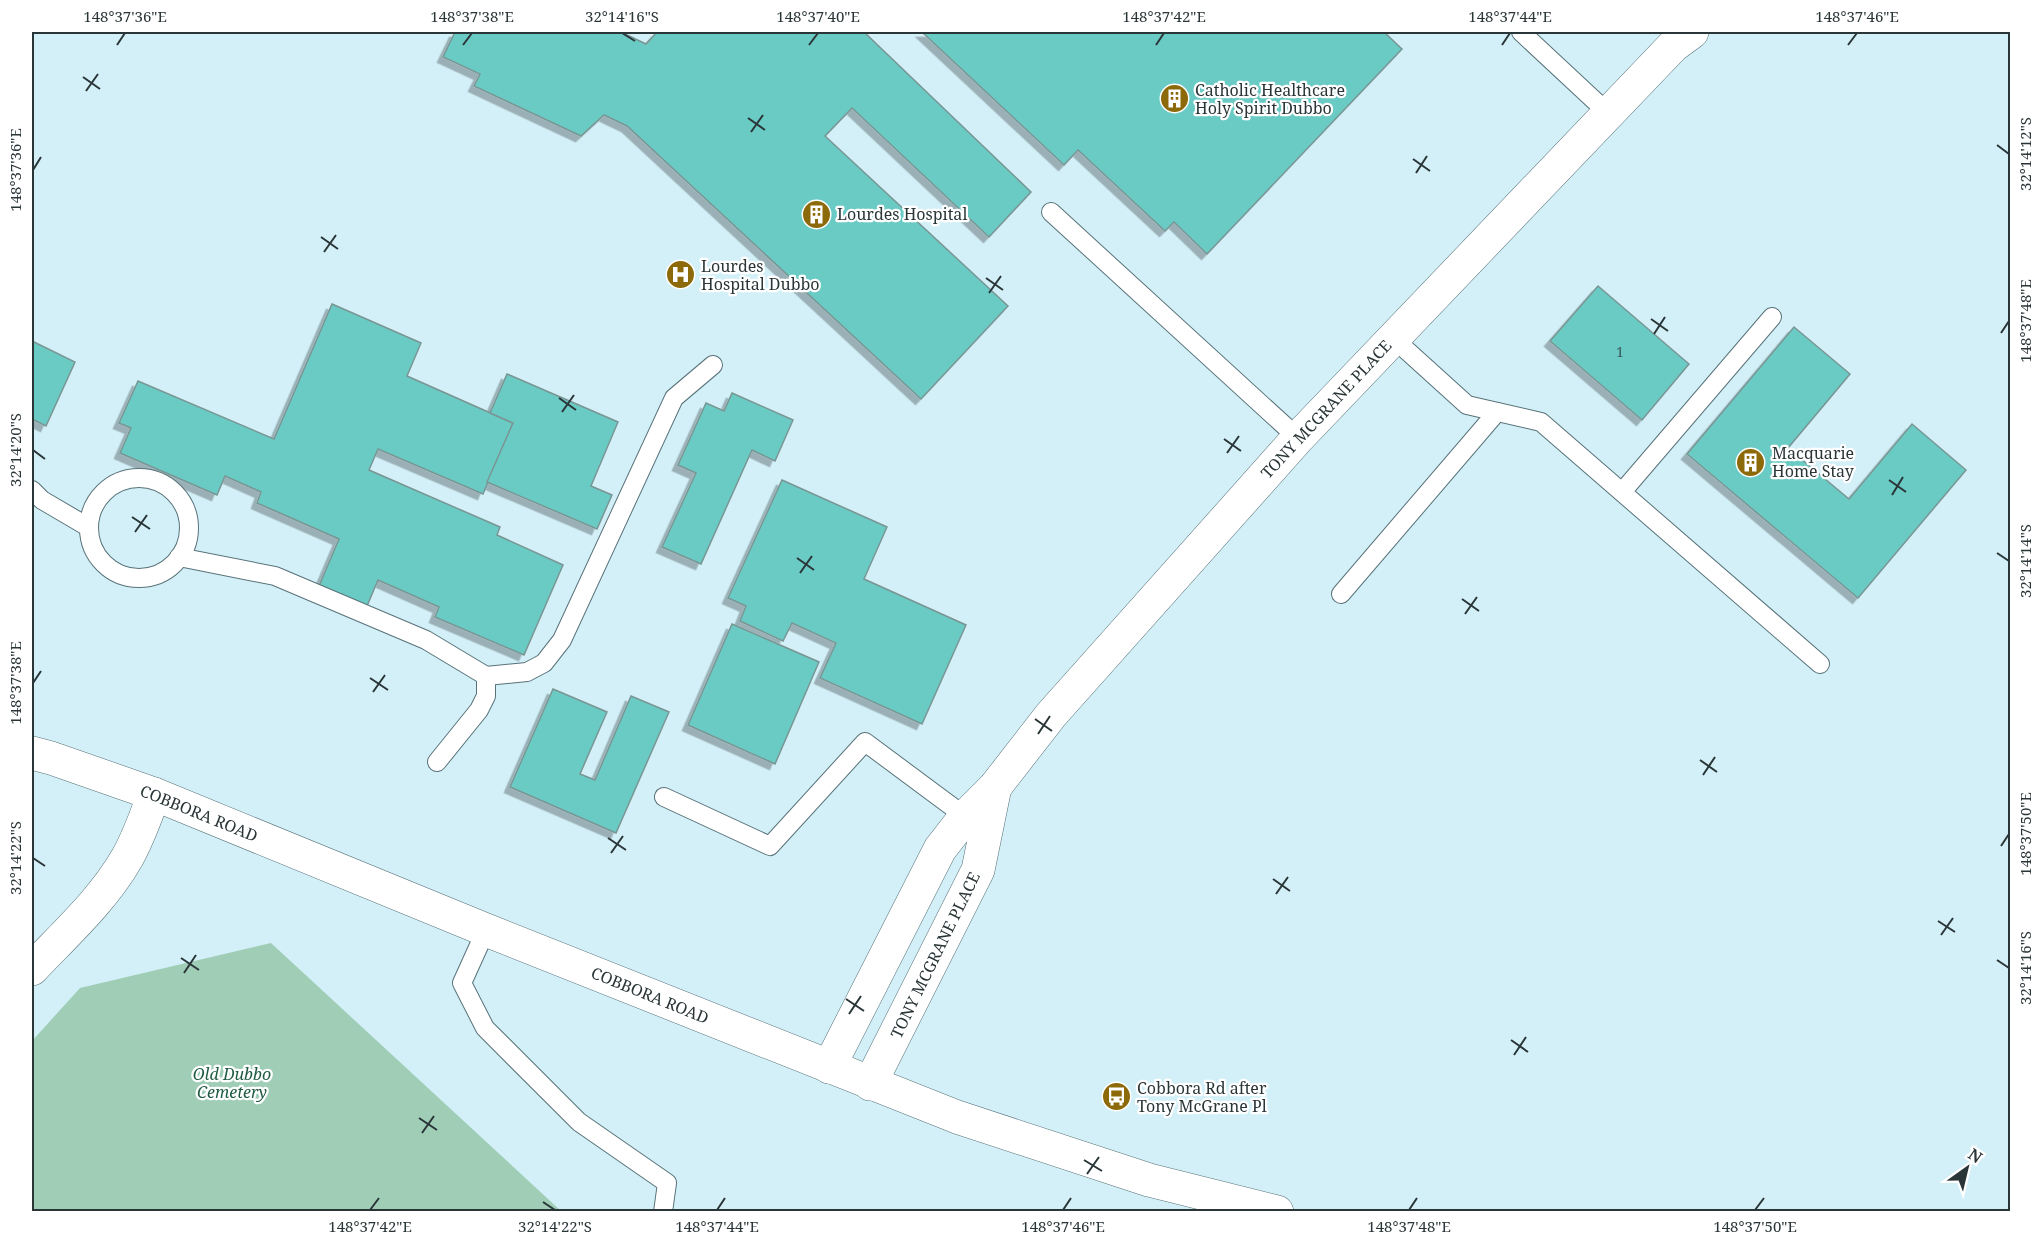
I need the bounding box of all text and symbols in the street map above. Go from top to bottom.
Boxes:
text: 148°37'36"E [83,6,167,26]
text: 148°37'38"E [430,6,514,26]
text: 32°14'16"S [585,6,659,26]
text: 148°37'40"E [776,6,860,26]
text: 148°37'42"E [1122,6,1206,26]
text: 148°37'44"E [1468,6,1552,26]
text: 148°37'46"E [1815,6,1899,26]
place label: Catholic Healthcare Holy Spirit Dubbo [1195,79,1345,119]
building icon: Catholic Healthcare Holy Spirit Dubbo [1158,83,1190,115]
text: 32°14'12"S [2015,117,2035,191]
text: 148°37'36"E [5,128,25,212]
building icon: Lourdes Hospital [800,198,832,230]
place label: Lourdes Hospital [837,203,967,225]
place label: Lourdes Hospital Dubbo [701,255,820,295]
hospital icon: Lourdes Hospital Dubbo [664,259,696,291]
text: 148°37'48"E [2015,279,2035,363]
street label: TONY MCGRANE PLACE [1256,335,1396,483]
house number: 1 [1616,342,1624,361]
text: 32°14'20"S [5,413,25,487]
place label: Macquarie Home Stay [1772,442,1855,482]
building icon: Macquarie Home Stay [1735,446,1767,478]
text: 32°14'14"S [2015,524,2035,598]
text: 148°37'38"E [5,641,25,725]
street label: COBBORA ROAD [137,779,261,847]
text: 148°37'50"E [2015,792,2035,876]
text: 32°14'22"S [5,821,25,895]
street label: TONY MCGRANE PLACE [885,868,985,1042]
text: 32°14'16"S [2015,931,2035,1005]
street label: COBBORA ROAD [588,961,712,1029]
park label: Old Dubbo Cemetery [193,1063,271,1103]
place label: Cobbora Rd after Tony McGrane Pl [1137,1077,1267,1117]
bus stop icon: Cobbora Rd after Tony McGrane Pl [1100,1081,1132,1113]
north arrow [1937,1138,1997,1198]
text: N [1964,1143,1987,1168]
text: 148°37'42"E [328,1216,412,1236]
text: 32°14'22"S [518,1216,592,1236]
text: 148°37'44"E [675,1216,759,1236]
text: 148°37'46"E [1021,1216,1105,1236]
text: 148°37'48"E [1367,1216,1451,1236]
text: 148°37'50"E [1713,1216,1797,1236]

